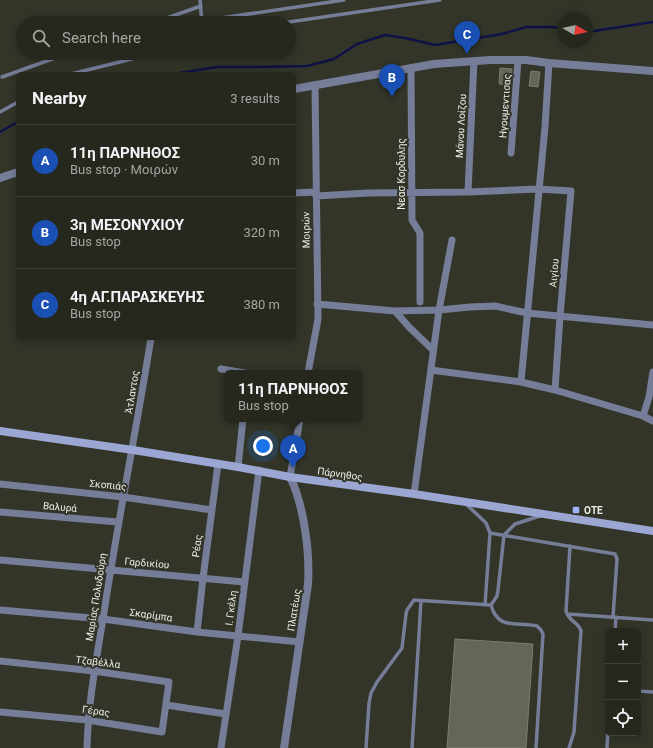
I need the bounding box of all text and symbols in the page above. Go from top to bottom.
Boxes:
north arrow [557,12,593,48]
search box [16,16,296,60]
pin: C [454,21,480,54]
icon: search [30,27,52,49]
text: Search here [62,29,141,47]
pin: B [379,64,405,97]
street label: Ηγουμεντισας [497,74,514,139]
text: Nearby [32,88,87,108]
text: 3 results [230,91,280,106]
street label: Μάνου Λοίζου [454,94,469,158]
street label: Νεασ Κορδυλης [396,138,408,210]
text: 11η ΠΑΡΝΗΘΟΣ [70,144,180,162]
text: A [41,153,49,168]
text: 30 m [251,153,280,168]
text: Bus stop · Μοιρών [70,162,178,177]
street label: Μοιρών [300,212,312,248]
text: 3η ΜΕΣΟΝΥΧΙΟΥ [70,216,184,234]
text: B [41,225,49,240]
text: 320 m [243,225,280,240]
text: Bus stop [70,234,121,249]
street label: Αιγίου [547,258,561,288]
text: 4η ΑΓ.ΠΑΡΑΣΚΕΥΗΣ [70,288,204,306]
text: C [41,297,49,312]
text: 380 m [243,297,280,312]
text: Bus stop [70,306,121,321]
street label: Άτλαντος [123,370,142,415]
popup [224,370,362,422]
text: 11η ΠΑΡΝΗΘΟΣ [238,380,348,398]
text: Bus stop [238,398,289,413]
pin: A [280,435,306,468]
your location [253,436,273,456]
street label: Πάρνηθος [316,465,363,484]
street label: Σκοπιάς [89,478,127,493]
street label: Βαλυρά [42,500,78,514]
marker: ΟΤΕ [571,505,581,515]
place label: ΟΤΕ [584,505,603,516]
street label: Ρέας [190,534,205,558]
street label: Μαρίας Πολυδούρη [84,552,109,642]
street label: Γαρδικίου [124,556,170,570]
street label: Πλατέως [285,588,304,632]
street label: Ι. Γκέλη [223,590,239,626]
street label: Σκαρίμπα [129,607,173,623]
map controls [605,628,641,736]
button: + [605,628,641,664]
street label: Τζαβέλλα [75,654,121,671]
button: − [605,664,641,700]
button: locate [605,700,641,736]
street label: Γέρας [81,704,110,719]

